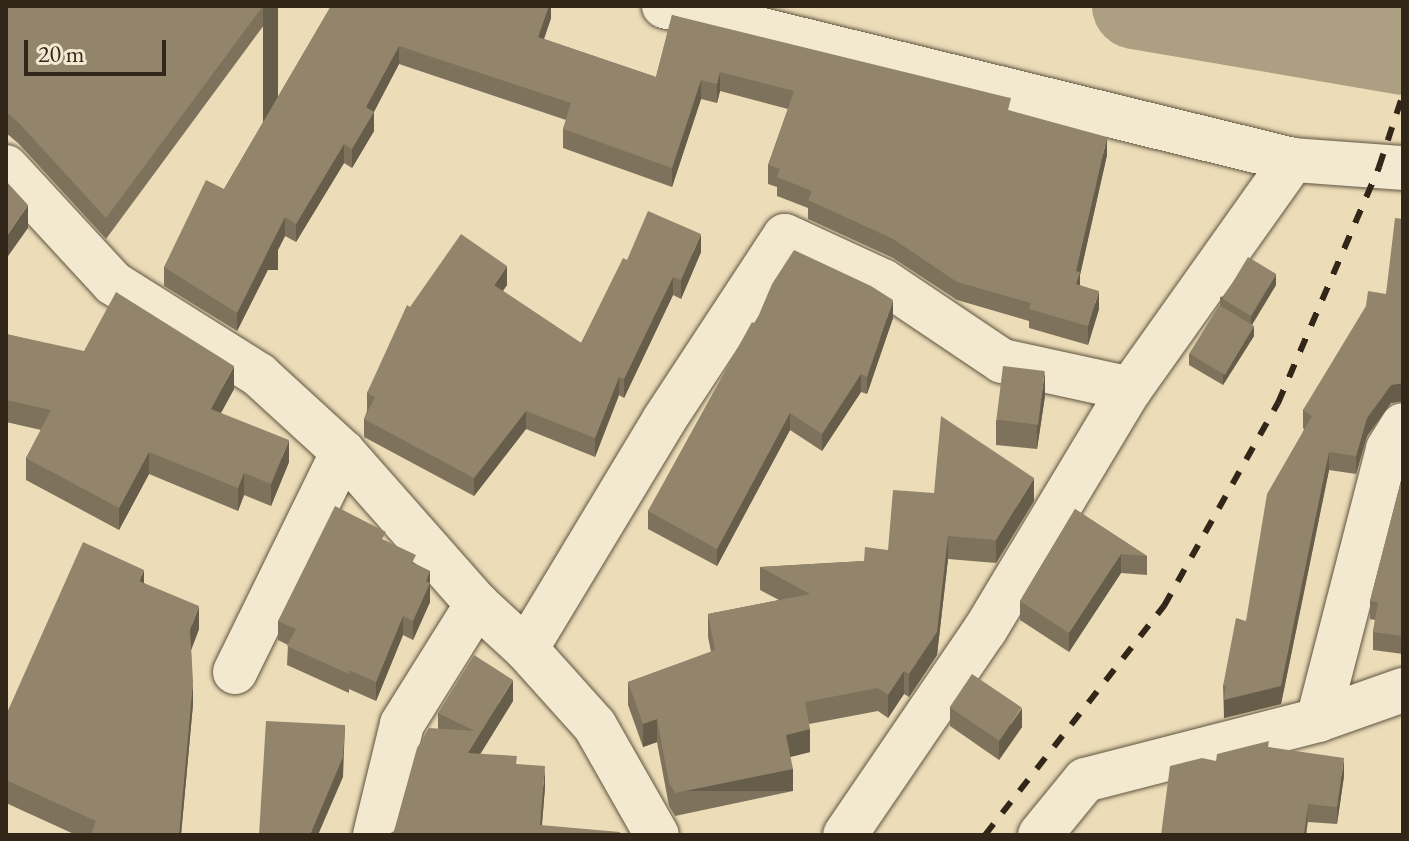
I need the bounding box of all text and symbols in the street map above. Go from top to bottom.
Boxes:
scale bar [28,24,170,74]
text: 20 m [38,38,85,69]

